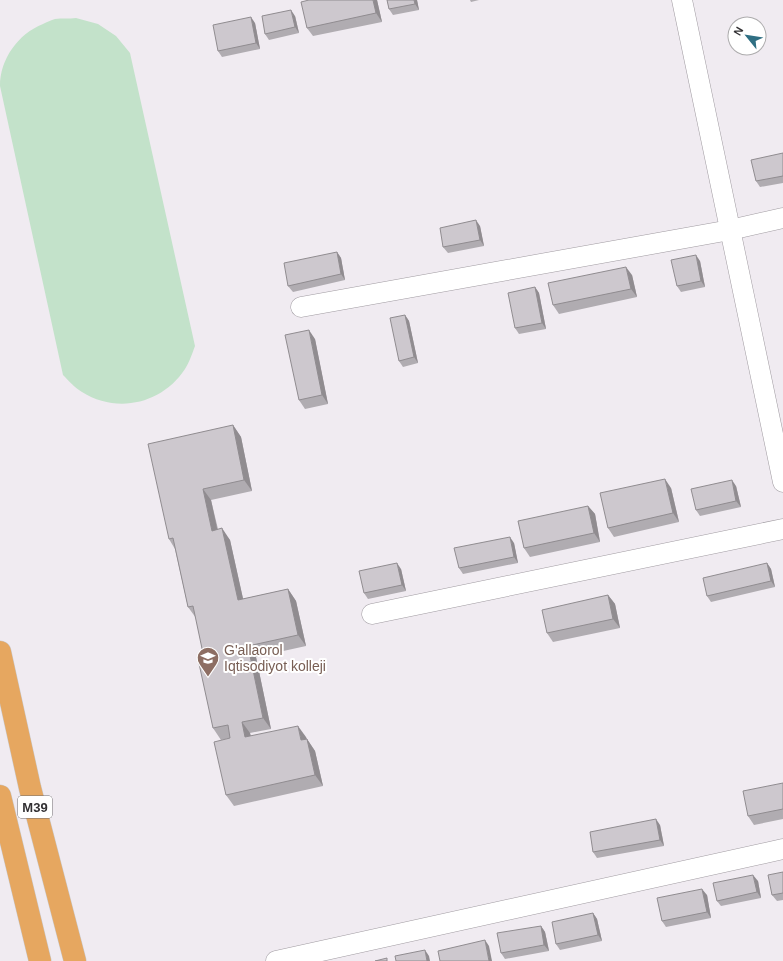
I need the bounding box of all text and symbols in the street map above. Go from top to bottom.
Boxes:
north arrow [727,16,767,56]
text: N [731,25,746,37]
place label: G'allaorol Iqtisodiyot kolleji [224,642,326,674]
school or university icon: G'allaorol Iqtisodiyot kolleji [195,645,221,678]
road number: M39 [18,796,52,818]

